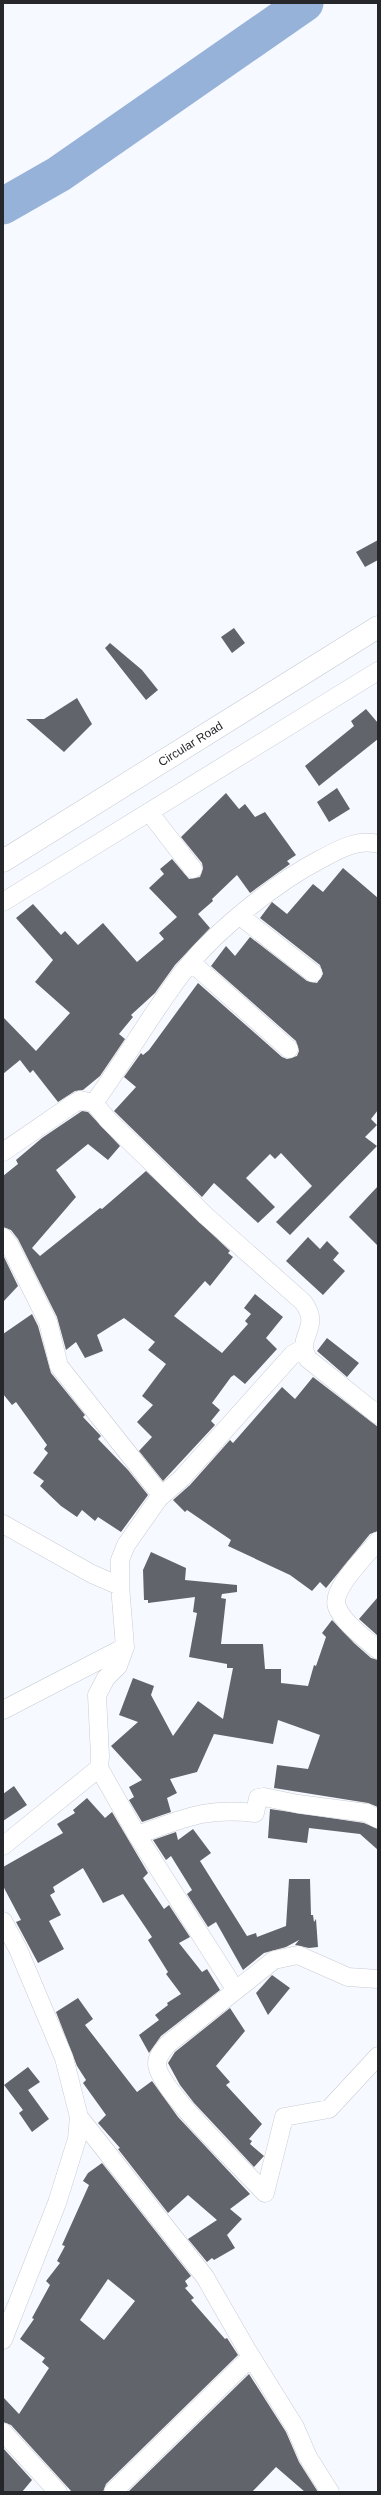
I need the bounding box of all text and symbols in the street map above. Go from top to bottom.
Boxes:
street label: Circular Road [156,719,225,769]

